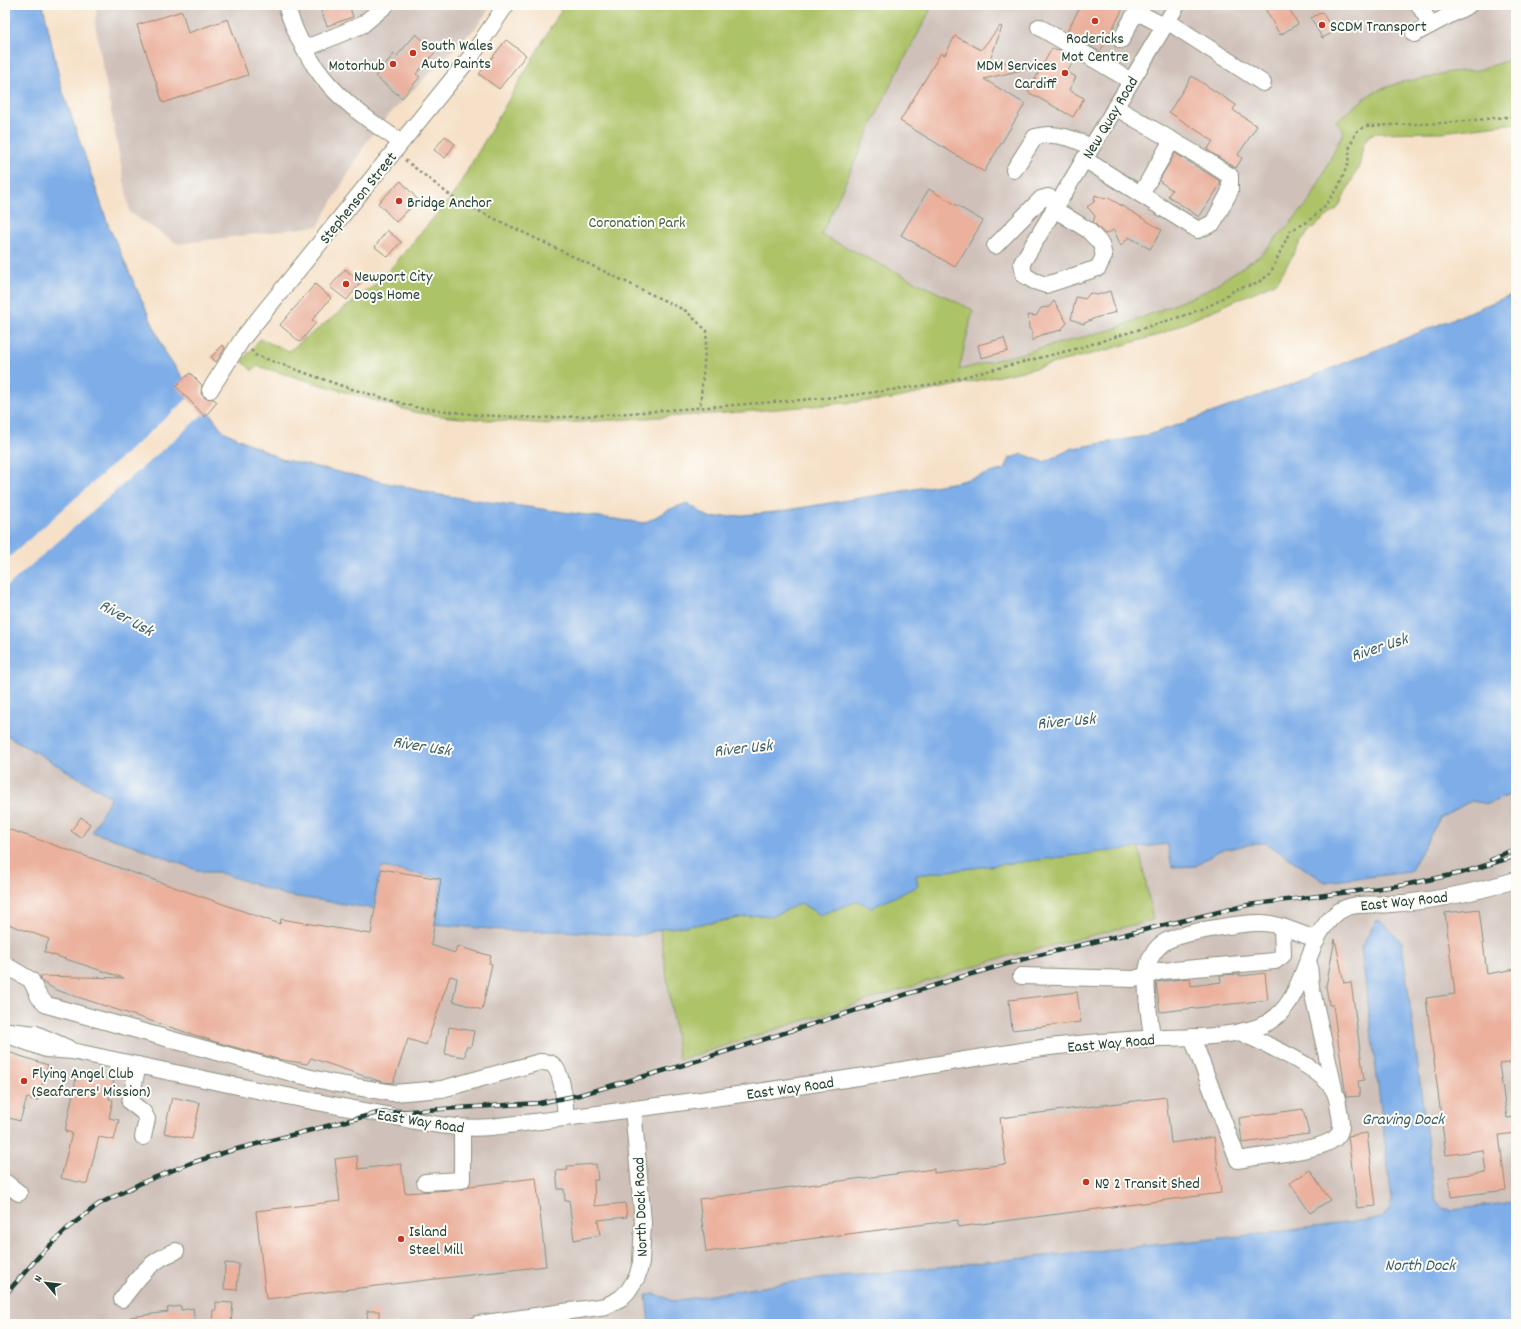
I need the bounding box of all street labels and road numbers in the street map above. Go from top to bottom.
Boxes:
street label: New Quay Road [1077,73,1145,164]
street label: Stephenson Street [314,147,403,250]
street label: East Way Road [1359,886,1449,919]
street label: East Way Road [1066,1029,1156,1060]
street label: East Way Road [745,1072,835,1107]
street label: East Way Road [375,1104,466,1141]
street label: North Dock Road [628,1157,655,1257]

